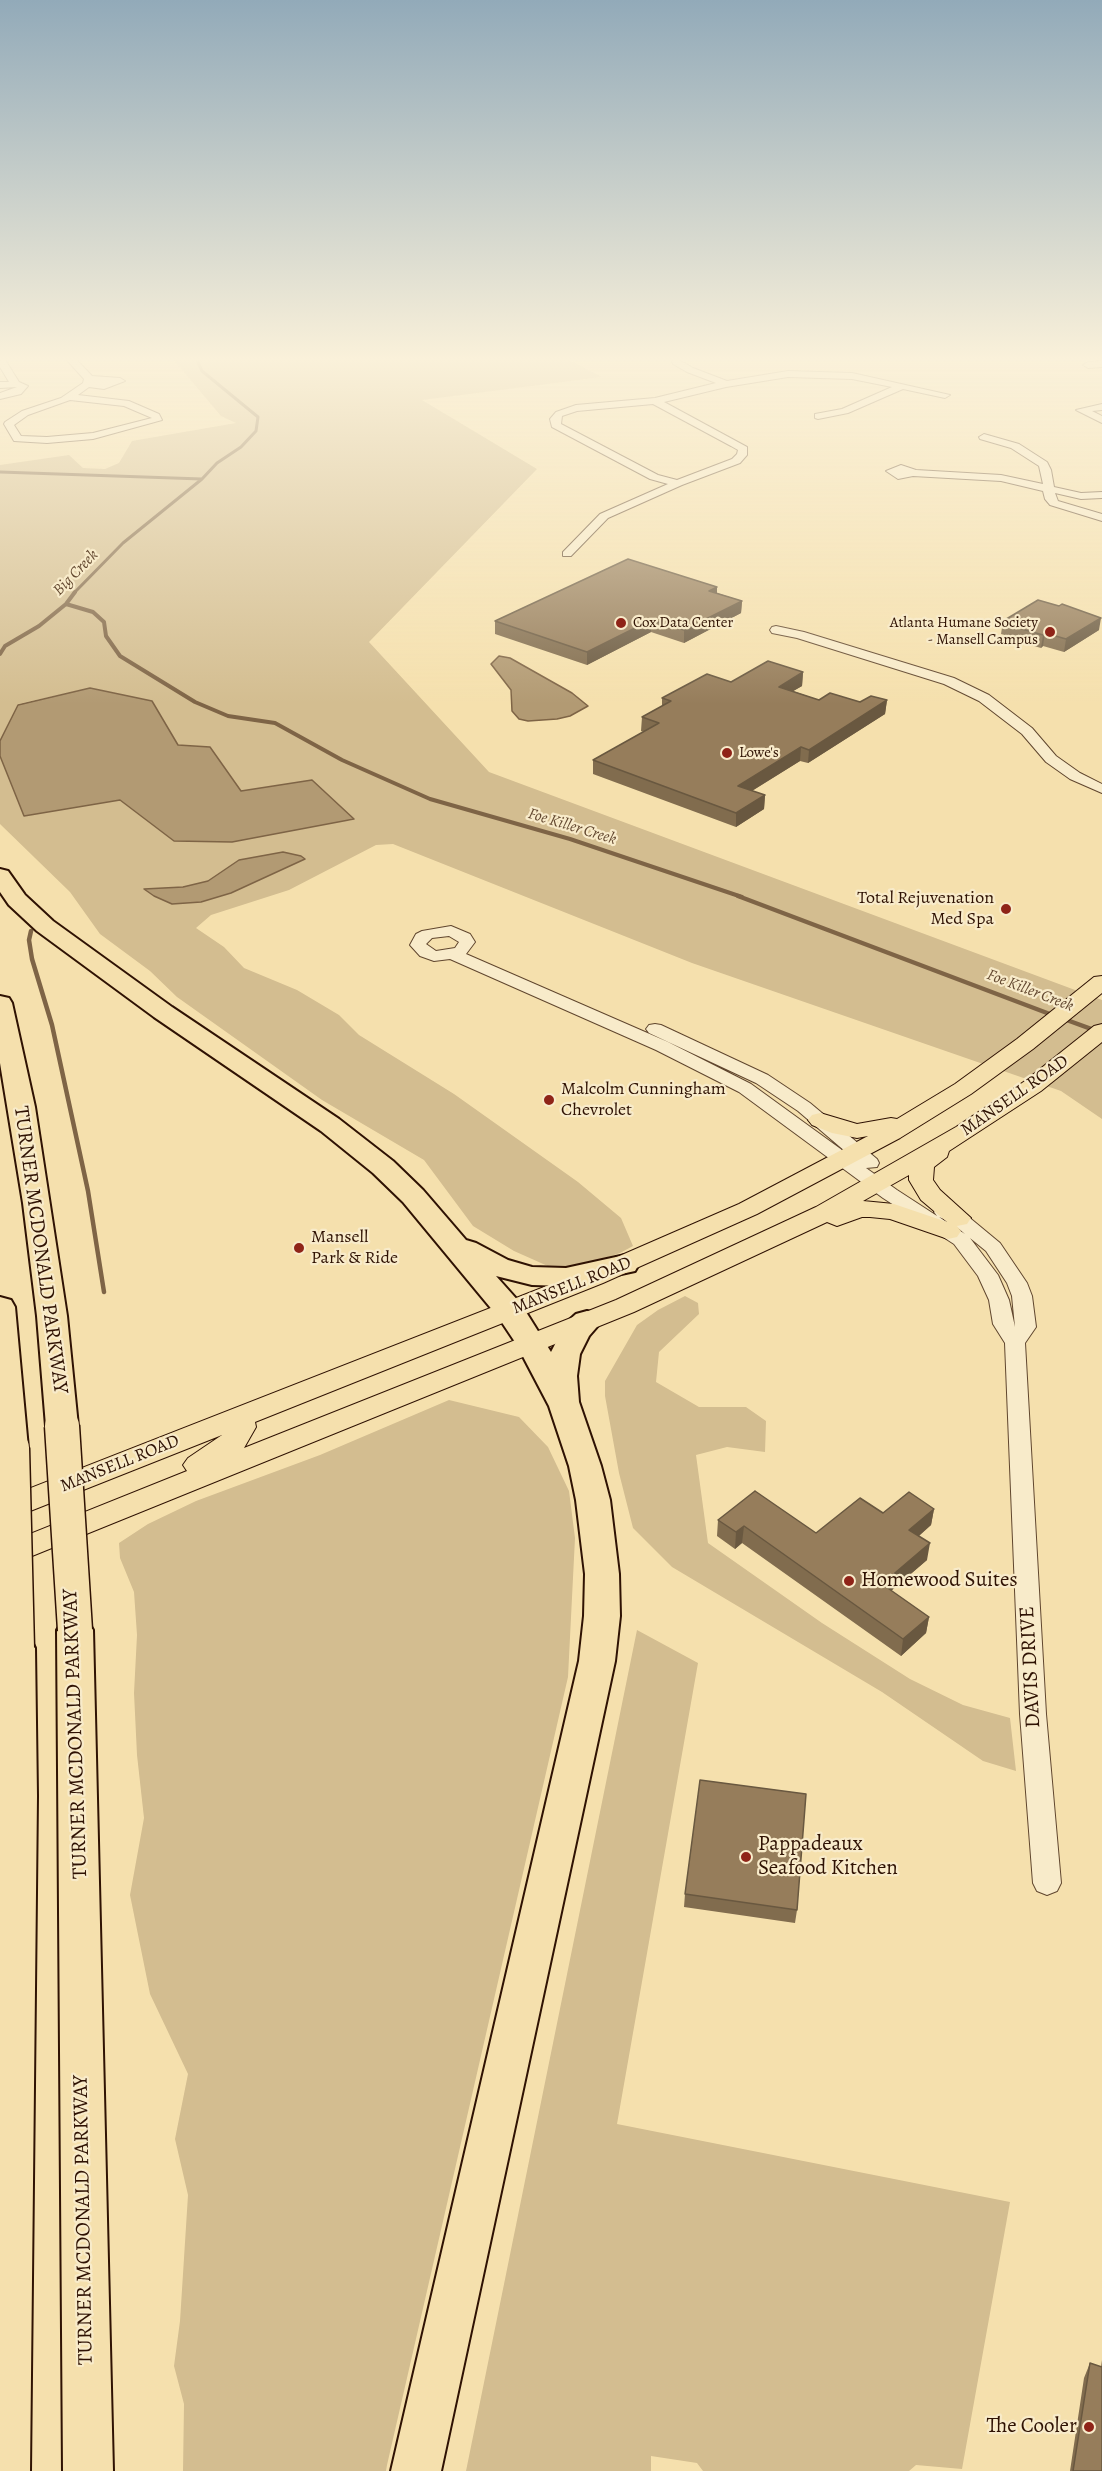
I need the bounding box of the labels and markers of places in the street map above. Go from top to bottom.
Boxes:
place label: Cox Data Center [633,614,733,632]
place label: Atlanta Humane Society - Mansell Campus [890,614,1038,649]
marker: Cox Data Center [614,616,628,630]
marker: Atlanta Humane Society - Mansell Campus [1043,625,1057,639]
place label: Lowe's [739,744,779,762]
marker: Lowe's [720,746,734,760]
place label: Total Rejuvenation Med Spa [857,888,994,930]
marker: Total Rejuvenation Med Spa [999,902,1013,916]
place label: Malcolm Cunningham Chevrolet [561,1079,726,1122]
marker: Malcolm Cunningham Chevrolet [542,1093,556,1107]
place label: Mansell Park & Ride [311,1227,398,1270]
marker: Mansell Park & Ride [292,1241,306,1255]
place label: Homewood Suites [861,1568,1018,1594]
marker: Homewood Suites [842,1574,856,1588]
place label: Pappadeaux Seafood Kitchen [758,1832,898,1882]
marker: Pappadeaux Seafood Kitchen [739,1850,753,1864]
place label: The Cooler [986,2414,1077,2440]
marker: The Cooler [1082,2420,1096,2434]

